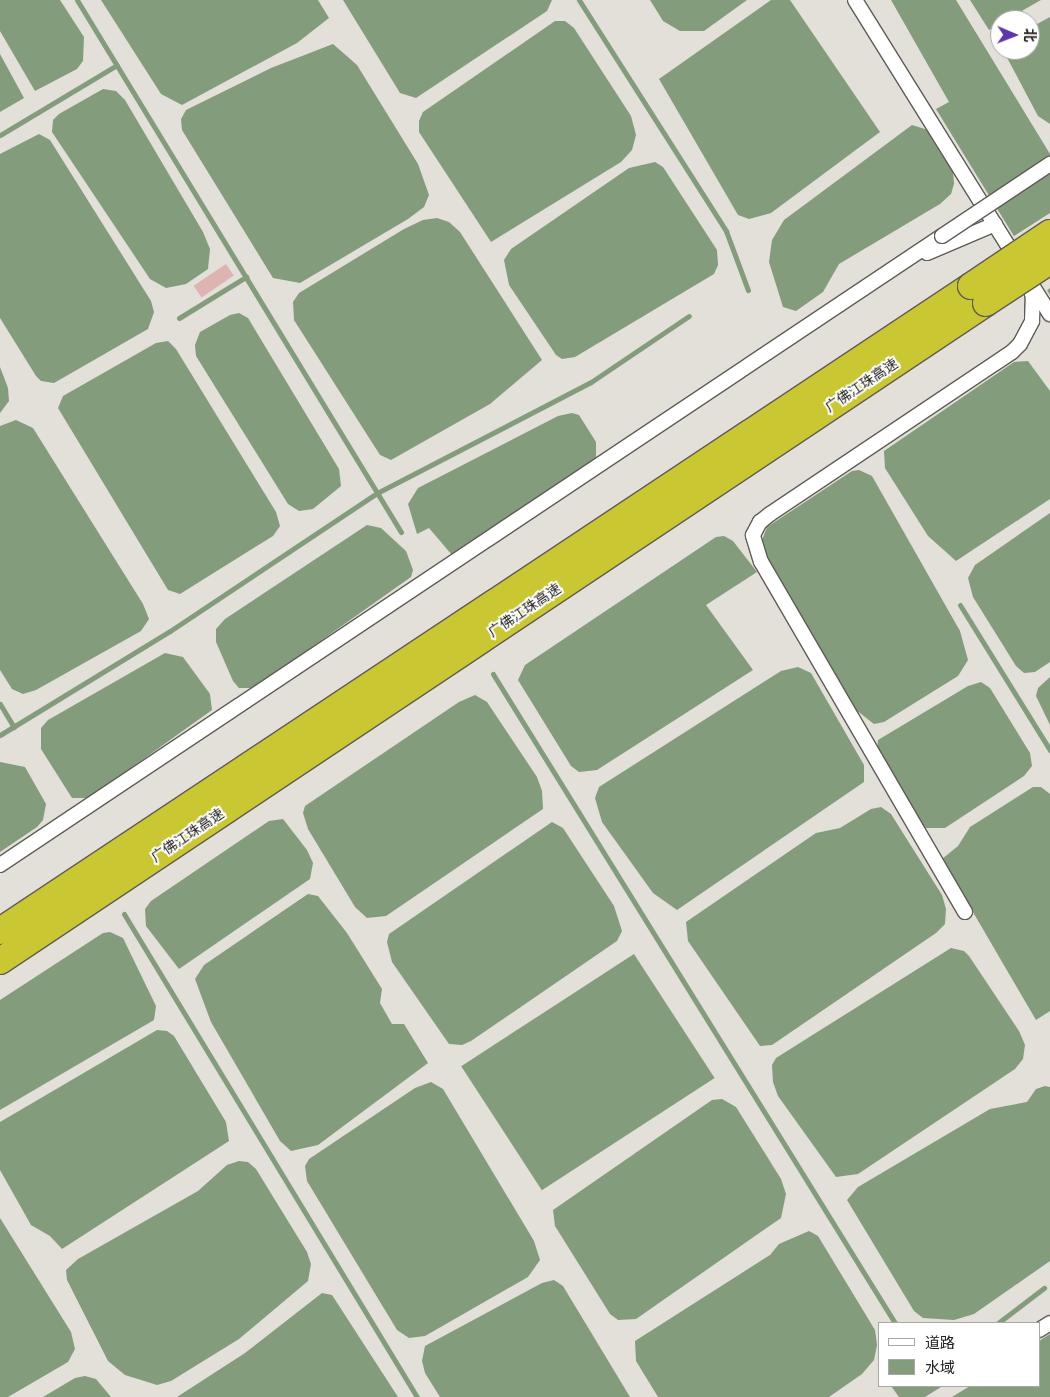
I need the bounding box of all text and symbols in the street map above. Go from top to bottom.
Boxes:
north arrow [990,10,1040,60]
text: 北 [1021,28,1038,42]
street label: 广佛江珠高速 [822,356,902,416]
street label: 广佛江珠高速 [485,581,565,641]
street label: 广佛江珠高速 [148,806,228,866]
legend [878,1322,1040,1387]
text: 道路 [925,1334,955,1352]
text: 水域 [925,1359,955,1377]

